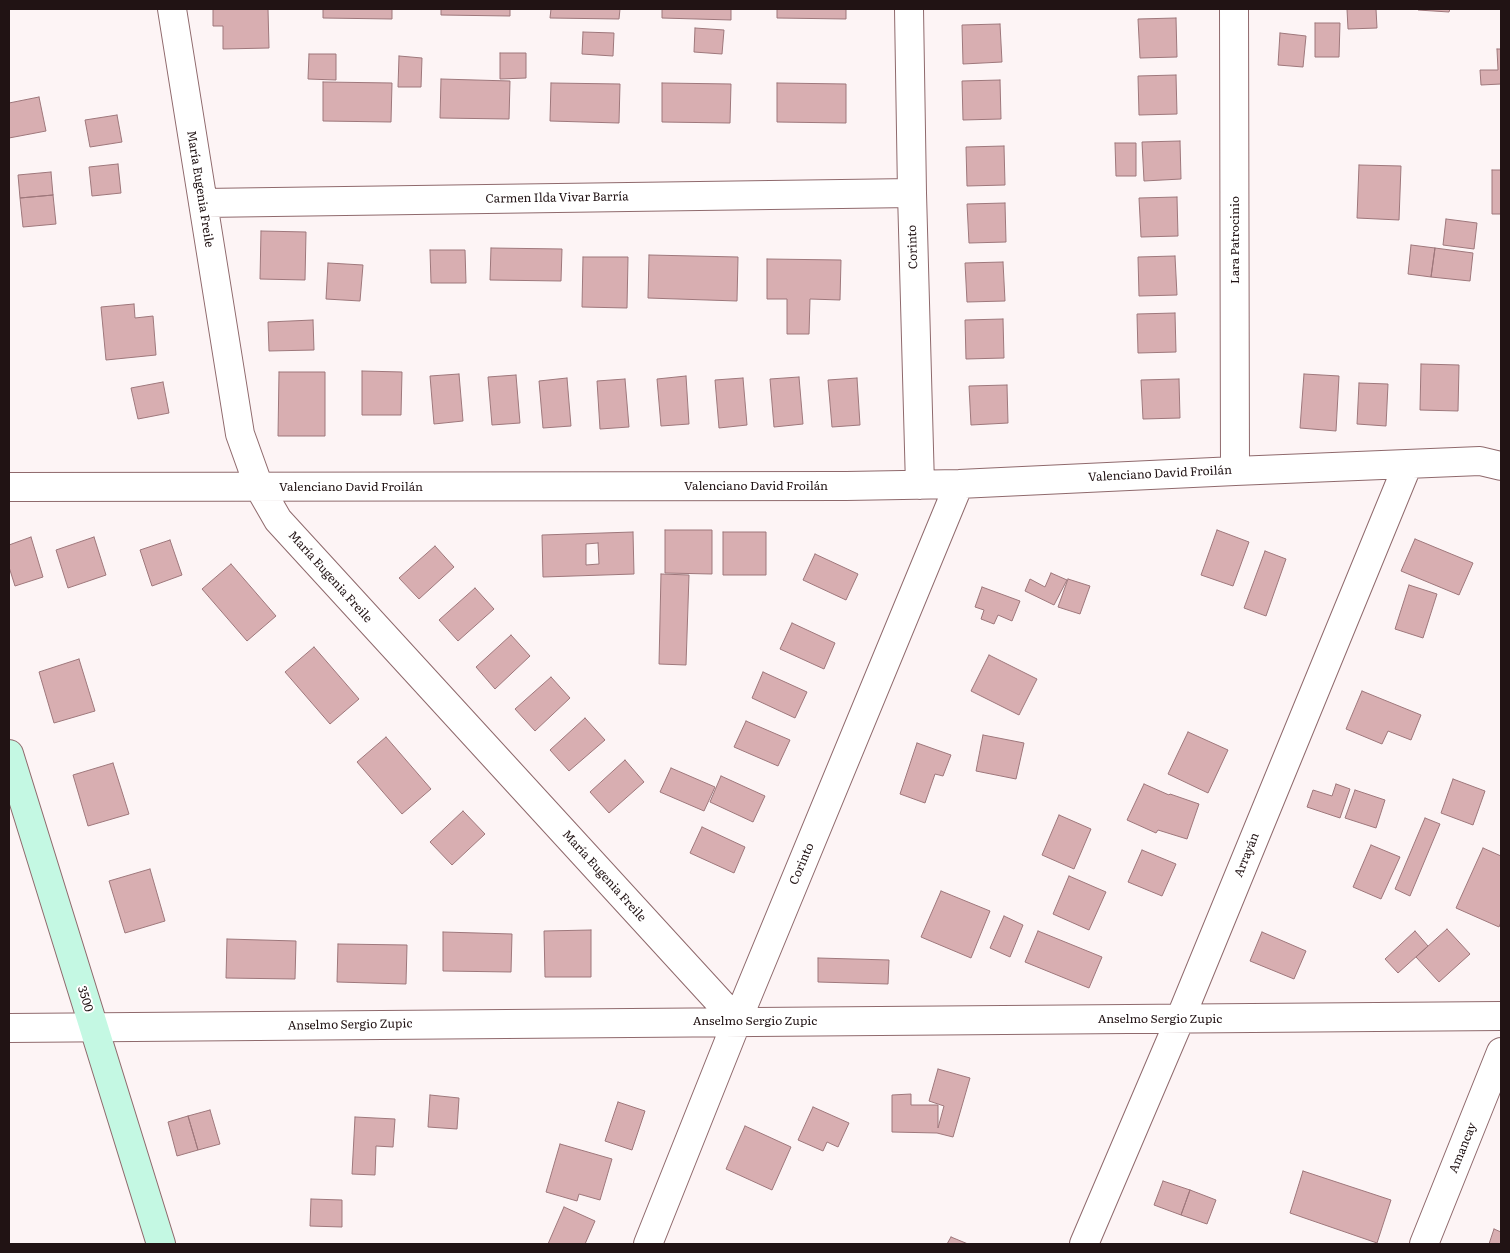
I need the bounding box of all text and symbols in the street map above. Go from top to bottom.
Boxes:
street label: María Eugenia Freile [184,129,216,249]
street label: Carmen Ilda Vivar Barría [485,190,629,206]
street label: Lara Patrocinio [1228,196,1242,284]
street label: Corinto [905,225,921,269]
street label: Valenciano David Froilán [1088,463,1232,485]
street label: Valenciano David Froilán [684,479,828,493]
street label: Valenciano David Froilán [279,480,423,494]
street label: María Eugenia Freile [285,528,375,626]
street label: María Eugenia Freile [559,827,649,925]
street label: Arrayán [1232,831,1262,879]
street label: Corinto [787,841,817,887]
street label: 3500 [74,984,96,1014]
street label: Anselmo Sergio Zupic [1098,1012,1222,1026]
street label: Anselmo Sergio Zupic [693,1014,817,1028]
street label: Anselmo Sergio Zupic [288,1017,412,1033]
street label: Amancay [1446,1121,1480,1175]

